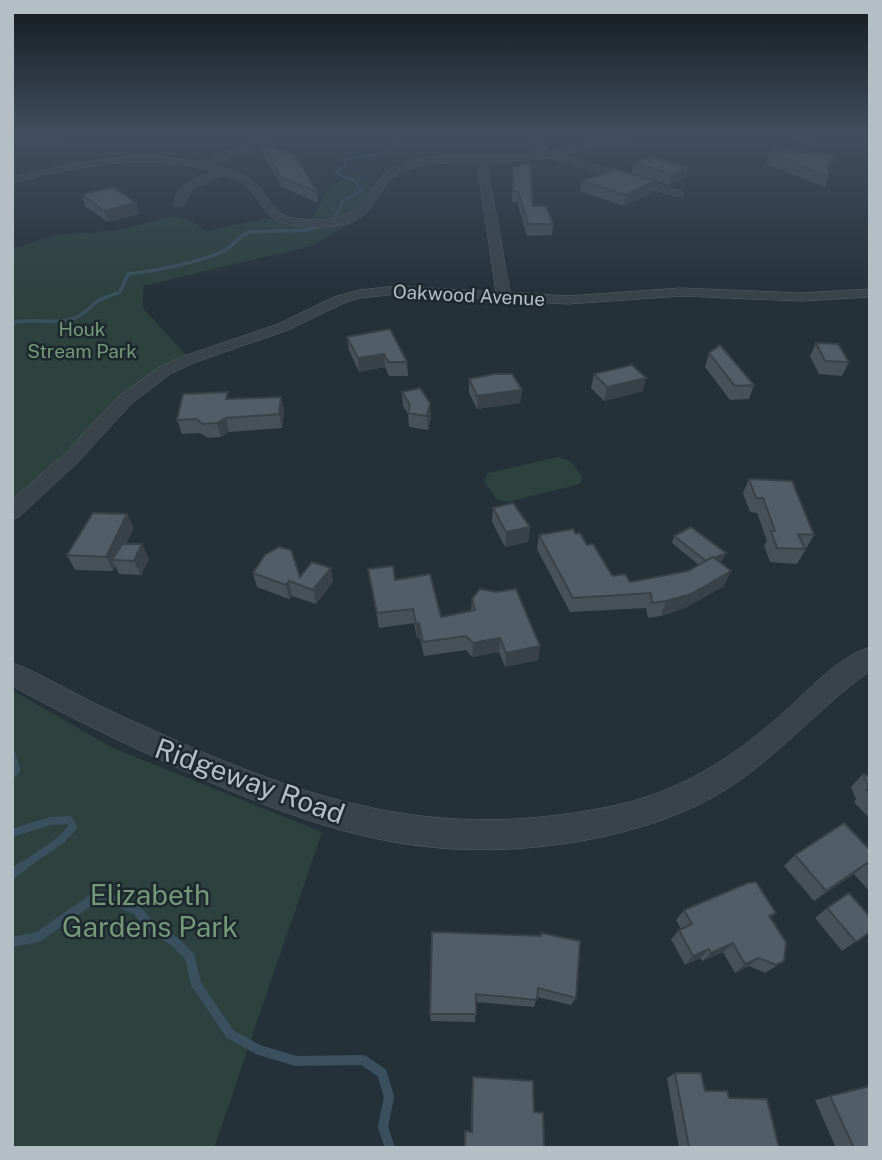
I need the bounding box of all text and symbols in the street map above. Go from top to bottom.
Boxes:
street label: Oakwood Avenue [392,280,546,310]
park label: Houk Stream Park [27,318,137,362]
street label: Ridgeway Road [151,731,350,830]
park label: Elizabeth Gardens Park [62,878,238,943]

